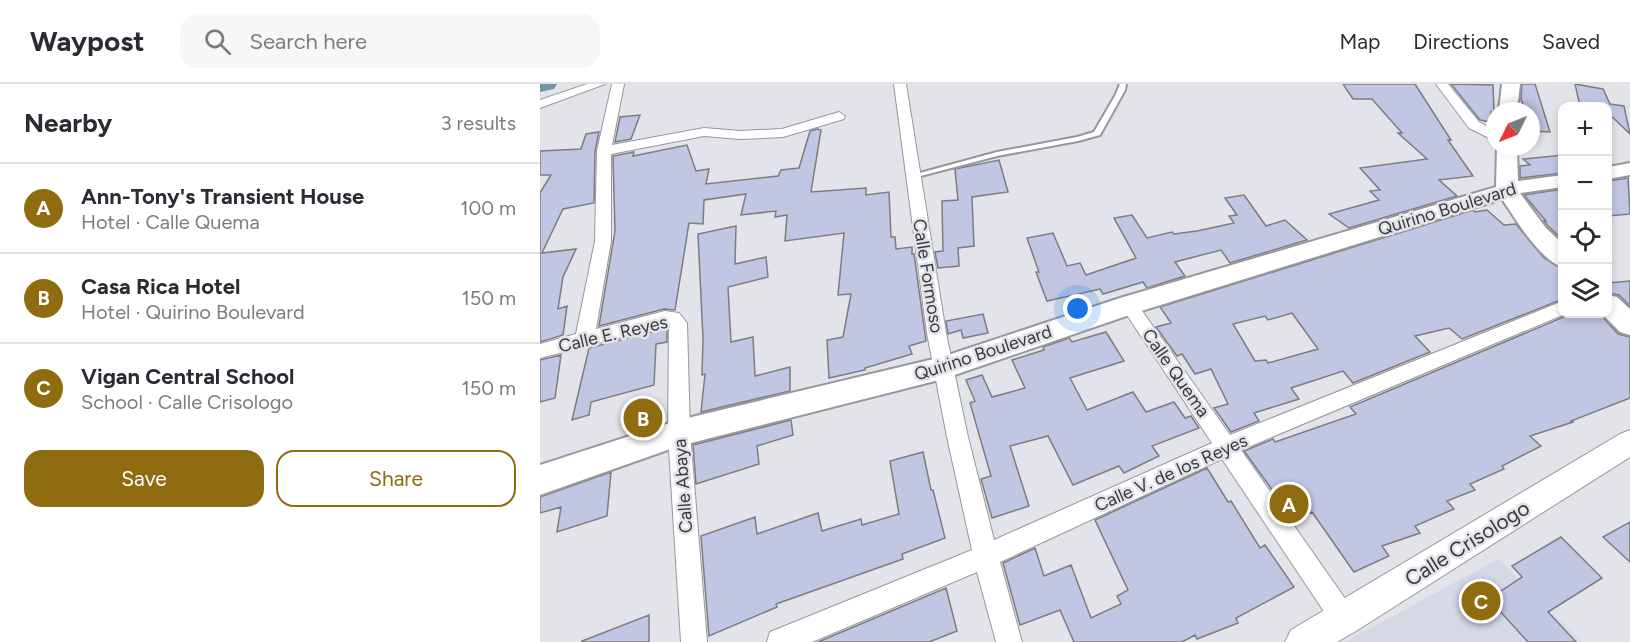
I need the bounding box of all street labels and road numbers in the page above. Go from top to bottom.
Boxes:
street label: Quirino Boulevard [1375,178,1519,240]
street label: Calle Formoso [908,217,948,335]
street label: Calle E. Reyes [556,311,670,357]
street label: Quirino Boulevard [911,320,1055,386]
street label: Calle Quema [1138,325,1214,421]
street label: Calle V. de los Reyes [1091,429,1251,517]
street label: Calle Abaya [669,438,697,534]
street label: Calle Crisologo [1400,495,1534,591]

